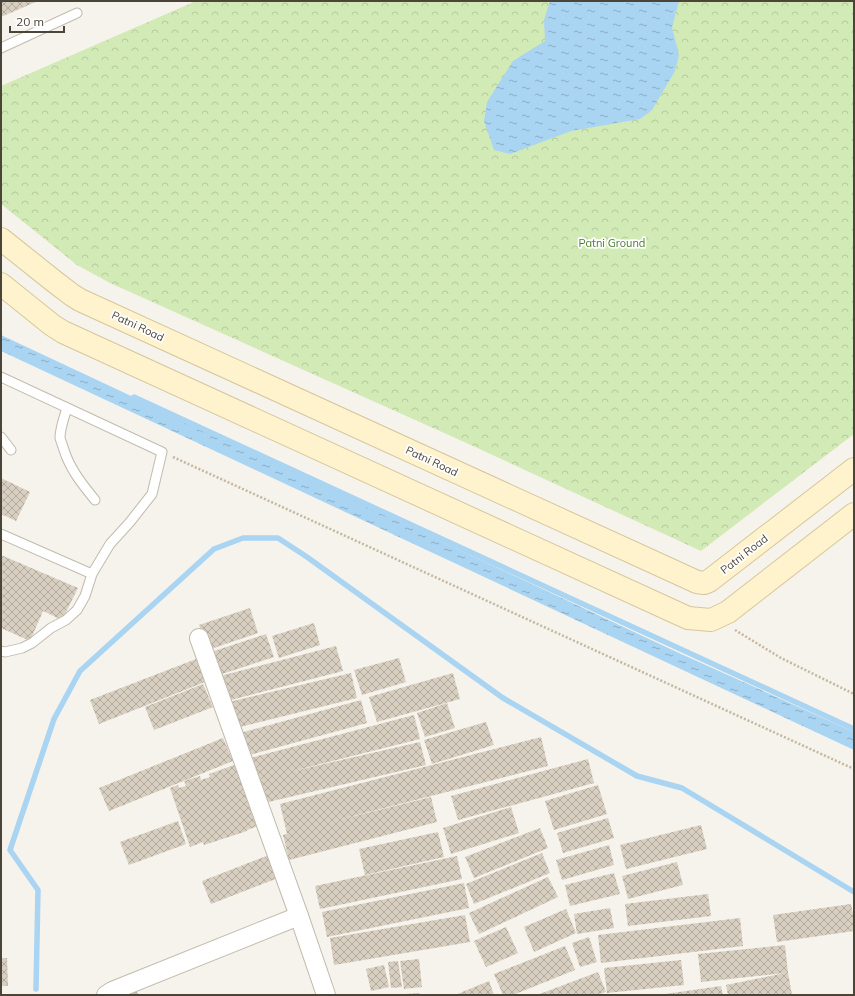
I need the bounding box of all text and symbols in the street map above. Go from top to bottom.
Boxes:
scale bar [10,8,64,34]
text: 20 m [16,14,44,29]
park label: Patni Ground [579,236,645,250]
street label: Patni Road [110,308,166,344]
street label: Patni Road [404,443,460,479]
street label: Patni Road [718,531,770,577]

